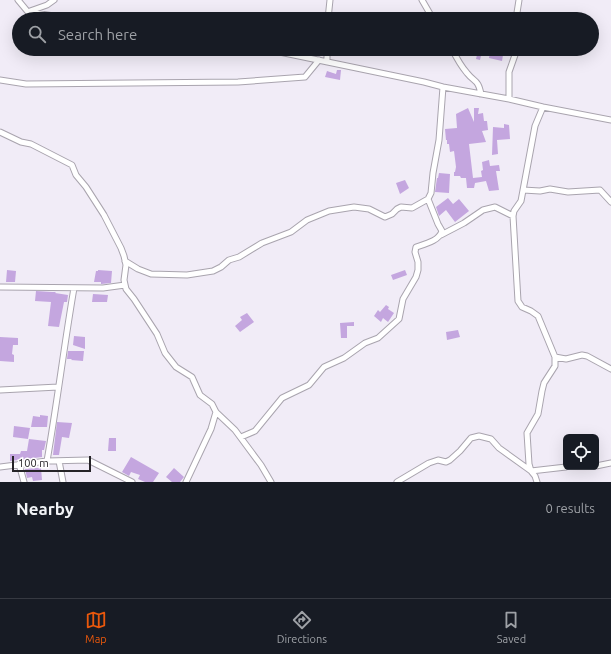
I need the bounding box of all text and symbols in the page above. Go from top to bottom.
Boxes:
search box [12,12,599,56]
icon: search [26,23,48,45]
text: Search here [58,26,137,43]
map controls [563,434,599,470]
button: locate [563,434,599,470]
scale bar [12,454,91,473]
text: 100 m [18,457,49,469]
text: Nearby [16,499,74,518]
text: 0 results [545,501,595,515]
tab: Map [85,609,107,645]
tab: Directions [277,609,327,645]
tab: Saved [497,609,526,645]

